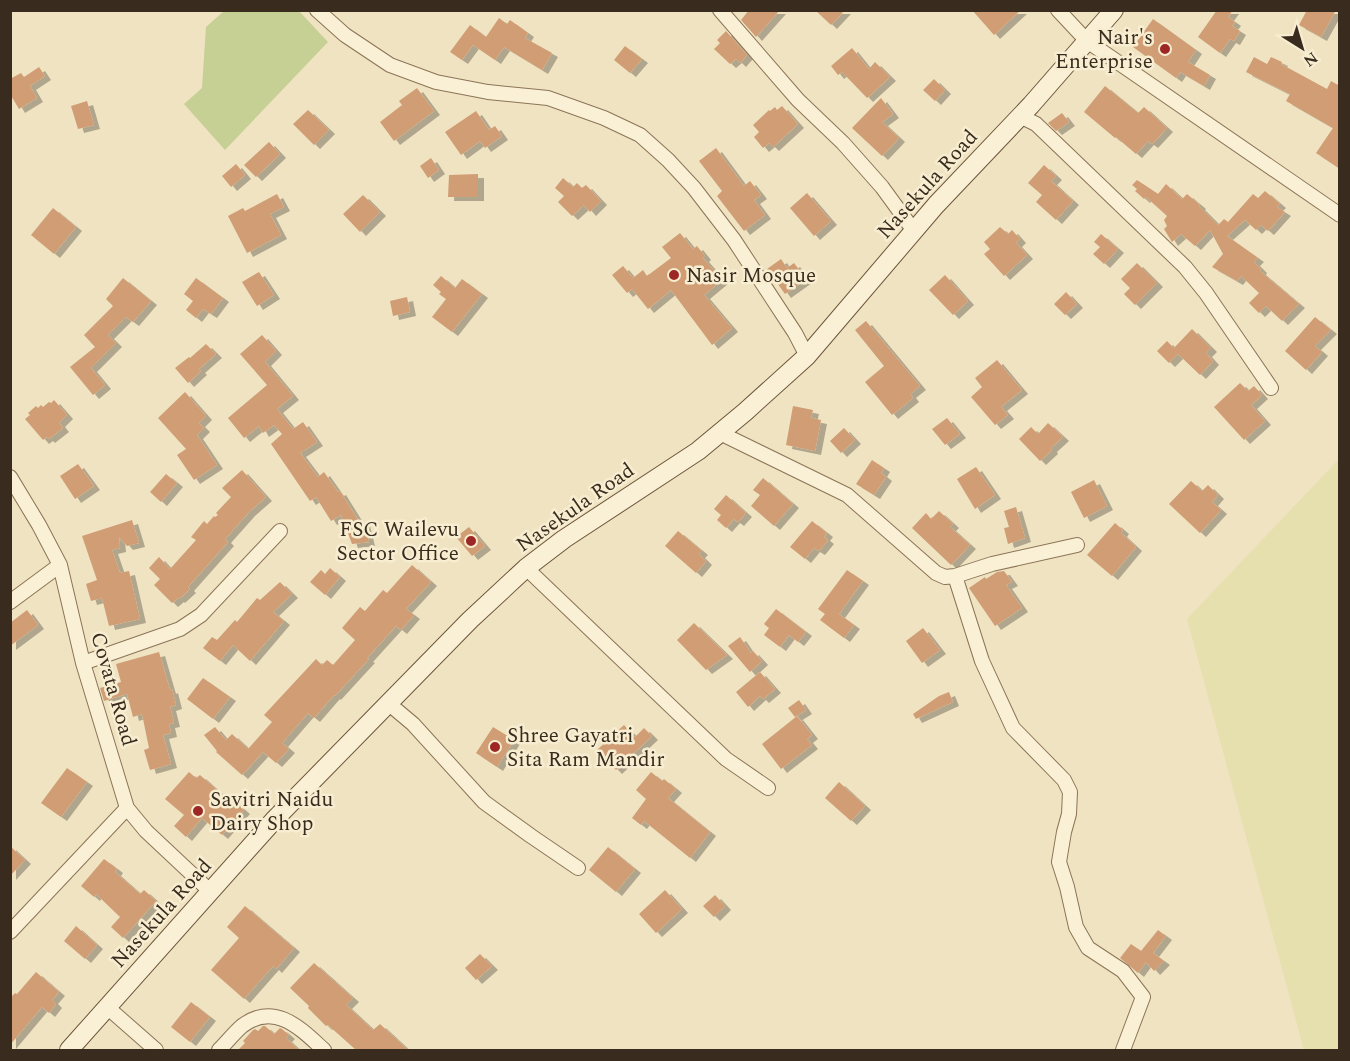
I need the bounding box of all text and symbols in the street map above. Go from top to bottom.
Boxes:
north arrow [1272,18,1332,78]
place label: Nair's Enterprise [1055,22,1153,78]
marker: Nair's Enterprise [1158,42,1172,56]
text: N [1298,46,1323,73]
street label: Nasekula Road [870,123,986,247]
place label: Nasir Mosque [686,260,816,292]
marker: Nasir Mosque [667,268,681,282]
street label: Nasekula Road [510,455,641,561]
place label: FSC Wailevu Sector Office [337,514,459,570]
marker: FSC Wailevu Sector Office [464,534,478,548]
street label: Covata Road [82,629,145,750]
place label: Shree Gayatri Sita Ram Mandir [507,720,665,776]
marker: Shree Gayatri Sita Ram Mandir [488,740,502,754]
place label: Savitri Naidu Dairy Shop [210,784,333,840]
marker: Savitri Naidu Dairy Shop [191,804,205,818]
street label: Nasekula Road [104,852,220,976]

